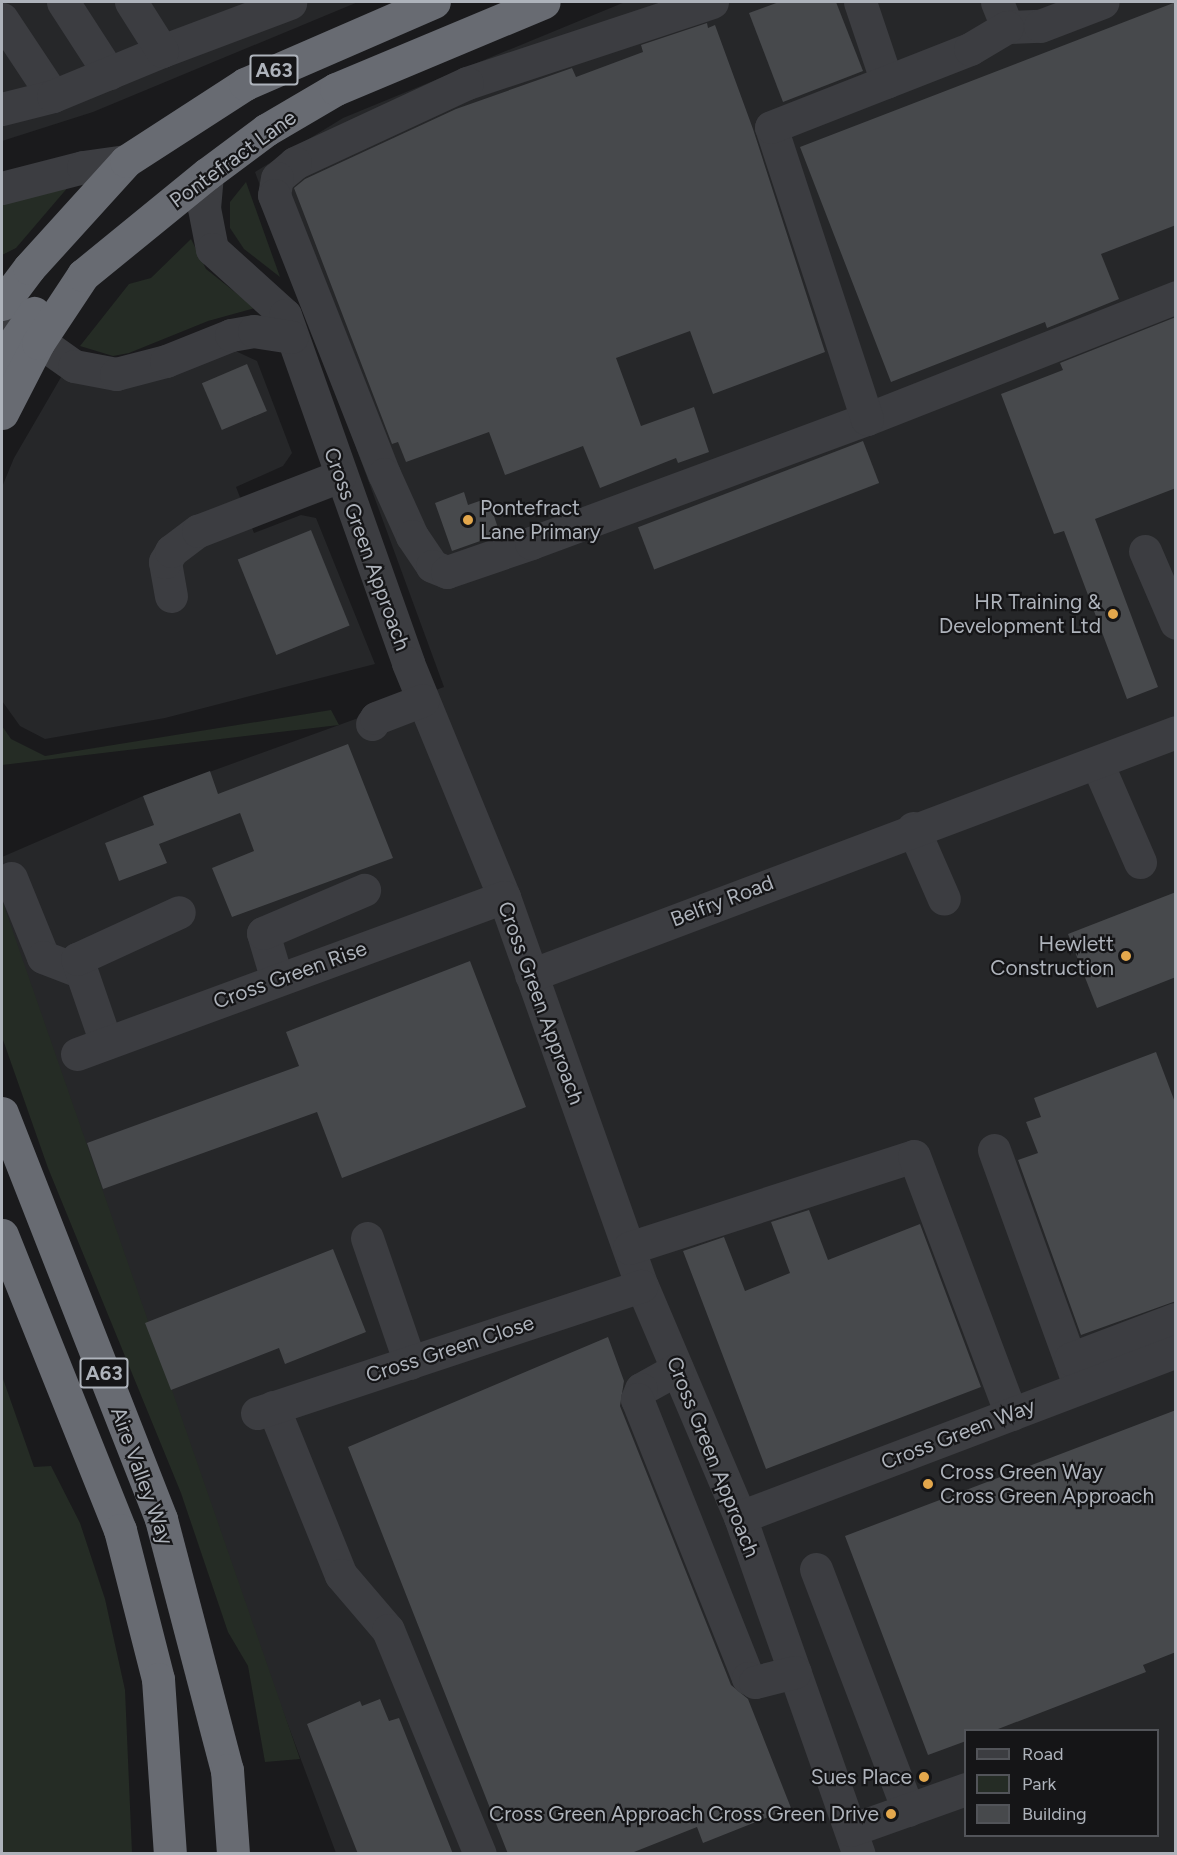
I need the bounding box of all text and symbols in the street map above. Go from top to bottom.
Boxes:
road number: A63 [248,53,300,87]
street label: Pontefract Lane [165,105,301,213]
street label: Cross Green Approach [319,444,415,654]
place label: Pontefract Lane Primary [480,495,601,545]
marker: Pontefract Lane Primary [461,513,475,527]
place label: HR Training & Development Ltd [939,589,1101,639]
marker: HR Training & Development Ltd [1106,607,1120,621]
street label: Belfry Road [667,870,777,932]
street label: Cross Green Approach [493,898,589,1108]
place label: Hewlett Construction [990,931,1114,981]
street label: Cross Green Rise [210,936,370,1014]
marker: Hewlett Construction [1119,949,1133,963]
street label: Cross Green Close [363,1310,537,1388]
street label: Cross Green Approach [661,1353,765,1561]
road number: A63 [78,1356,130,1390]
street label: Cross Green Way [877,1393,1039,1475]
street label: Aire Valley Way [105,1404,179,1548]
place label: Cross Green Way Cross Green Approach [940,1459,1154,1509]
marker: Cross Green Way Cross Green Approach [921,1477,935,1491]
legend [964,1729,1159,1837]
text: Road [1022,1743,1063,1765]
place label: Sues Place [811,1764,912,1790]
marker: Sues Place [917,1770,931,1784]
text: Park [1022,1773,1056,1795]
place label: Cross Green Approach Cross Green Drive [489,1801,879,1827]
text: Building [1022,1803,1087,1825]
marker: Cross Green Approach Cross Green Drive [884,1807,898,1821]

